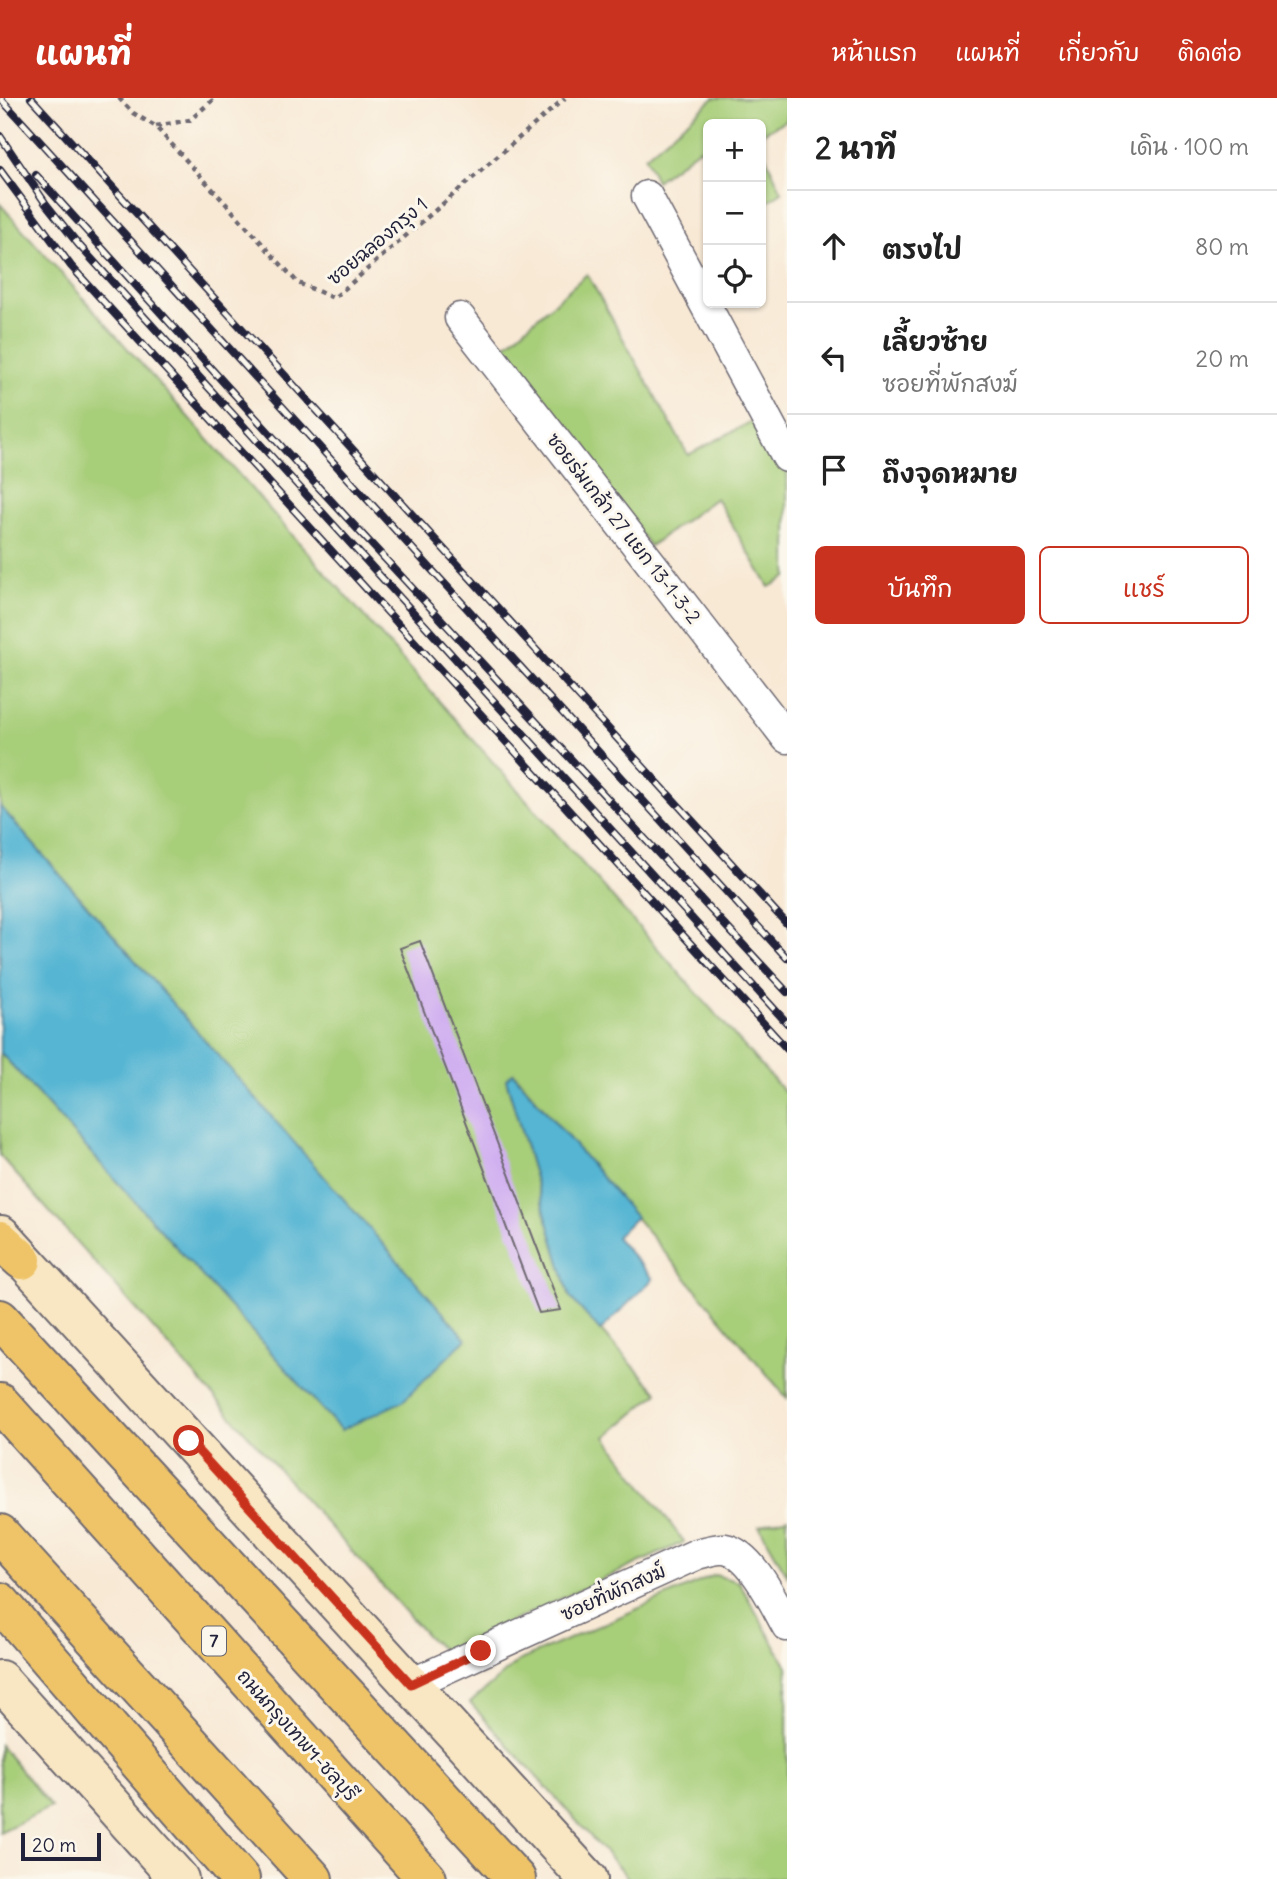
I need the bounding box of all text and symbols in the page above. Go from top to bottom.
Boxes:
text: แผนที่ [35,32,132,74]
text: หน้าแรก [832,37,917,67]
text: แผนที่ [955,37,1020,67]
text: เกี่ยวกับ [1058,37,1140,67]
text: ติดต่อ [1178,37,1242,67]
map controls [703,119,766,308]
button: + [703,119,766,182]
text: 2 นาที [815,129,896,167]
text: เดิน · 100 m [1129,132,1249,161]
button: − [703,182,766,245]
street label: ซอยฉลองกรุง 1 [322,192,434,292]
icon: ahead [815,227,853,265]
text: 80 m [1195,232,1249,261]
text: ตรงไป [882,233,962,266]
button: locate [703,245,766,308]
text: เลี้ยวซ้าย [882,325,988,358]
icon: left [815,339,853,377]
text: 20 m [1196,344,1249,373]
text: ซอยที่พักสงฆ์ [882,369,1018,398]
street label: ซอยร่มเกล้า 27 แยก 13-1-3-2 [542,428,706,628]
icon: arrive [815,451,853,489]
text: ถึงจุดหมาย [882,457,1018,490]
button: บันทึก [815,546,1025,624]
button: แชร์ [1039,546,1249,624]
route start [173,1425,204,1456]
street label: ซอยที่พักสงฆ์ [555,1554,669,1626]
road number: 7 [202,1626,226,1656]
route end [465,1635,496,1666]
street label: ถนนกรุงเทพฯ-ชลบุรี [230,1664,364,1808]
scale bar [21,1830,102,1862]
text: 20 m [32,1833,76,1857]

